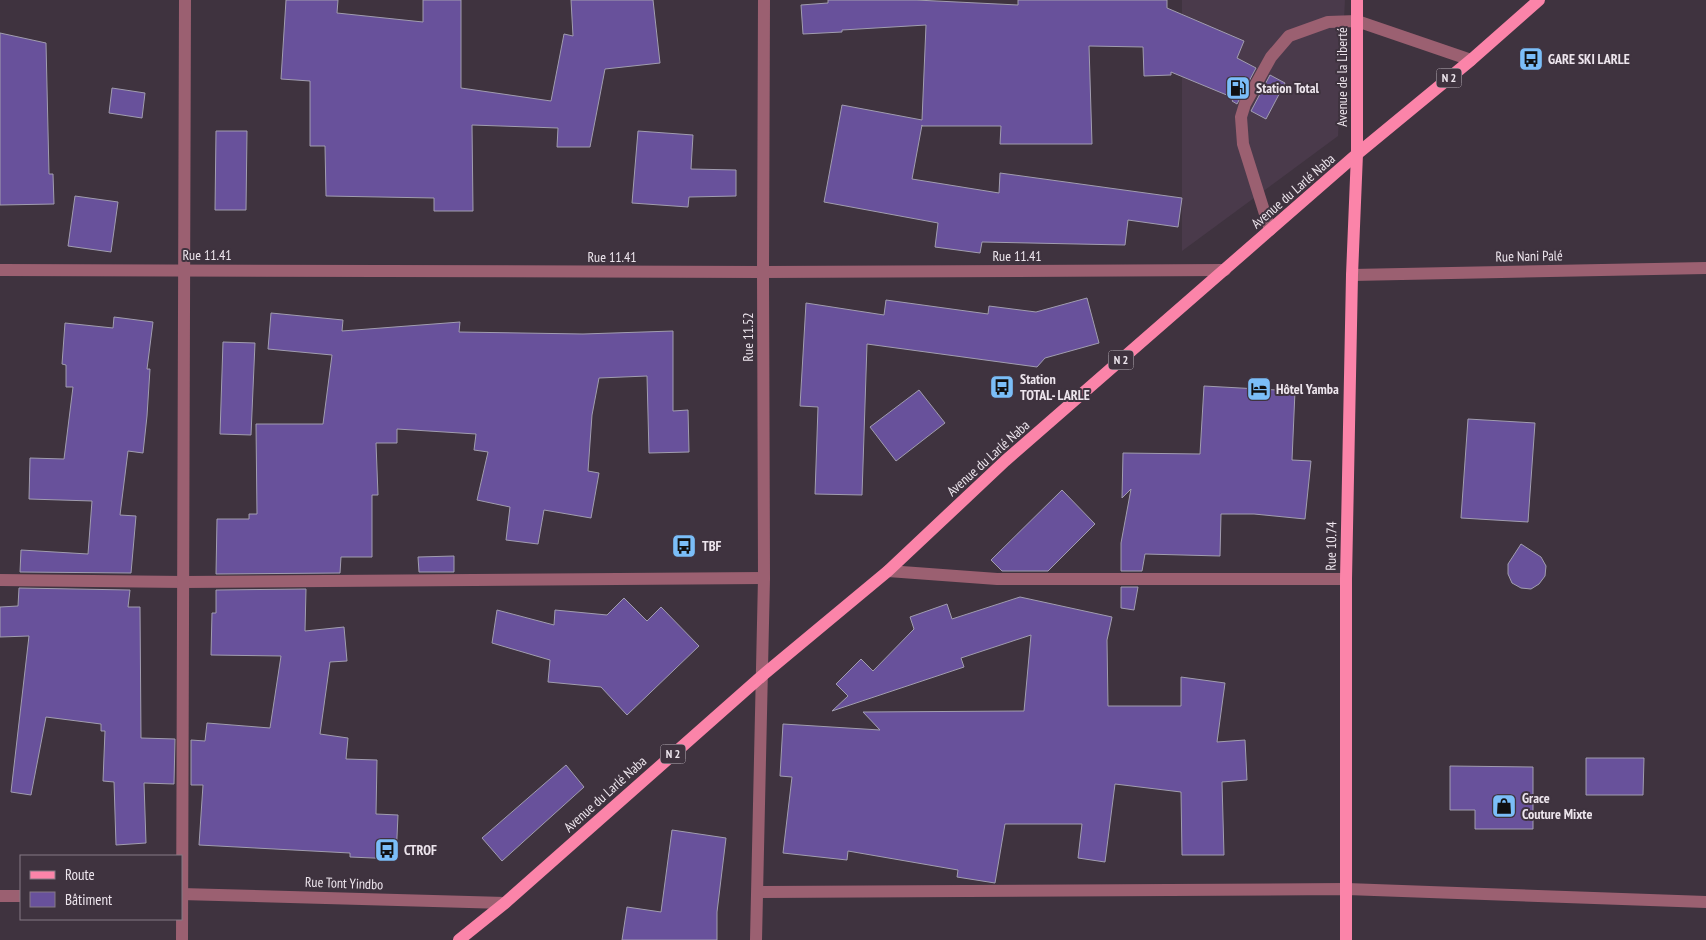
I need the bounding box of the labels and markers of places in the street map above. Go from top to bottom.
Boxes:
bus stop icon: GARE SKI LARLE [1518,46,1544,72]
place label: GARE SKI LARLE [1548,50,1630,68]
fuel station icon: Station Total [1225,75,1251,101]
place label: Station Total [1256,79,1319,97]
place label: Station TOTAL- LARLE [1020,370,1090,404]
bus stop icon: Station TOTAL- LARLE [989,374,1015,400]
hotel icon: Hôtel Yamba [1246,376,1272,402]
place label: Hôtel Yamba [1276,380,1339,398]
bus stop icon: TBF [671,533,697,559]
place label: TBF [702,537,721,555]
place label: Grace Couture Mixte [1522,789,1592,823]
shop icon: Grace Couture Mixte [1491,793,1517,819]
bus stop icon: CTROF [374,837,400,863]
place label: CTROF [404,841,437,859]

